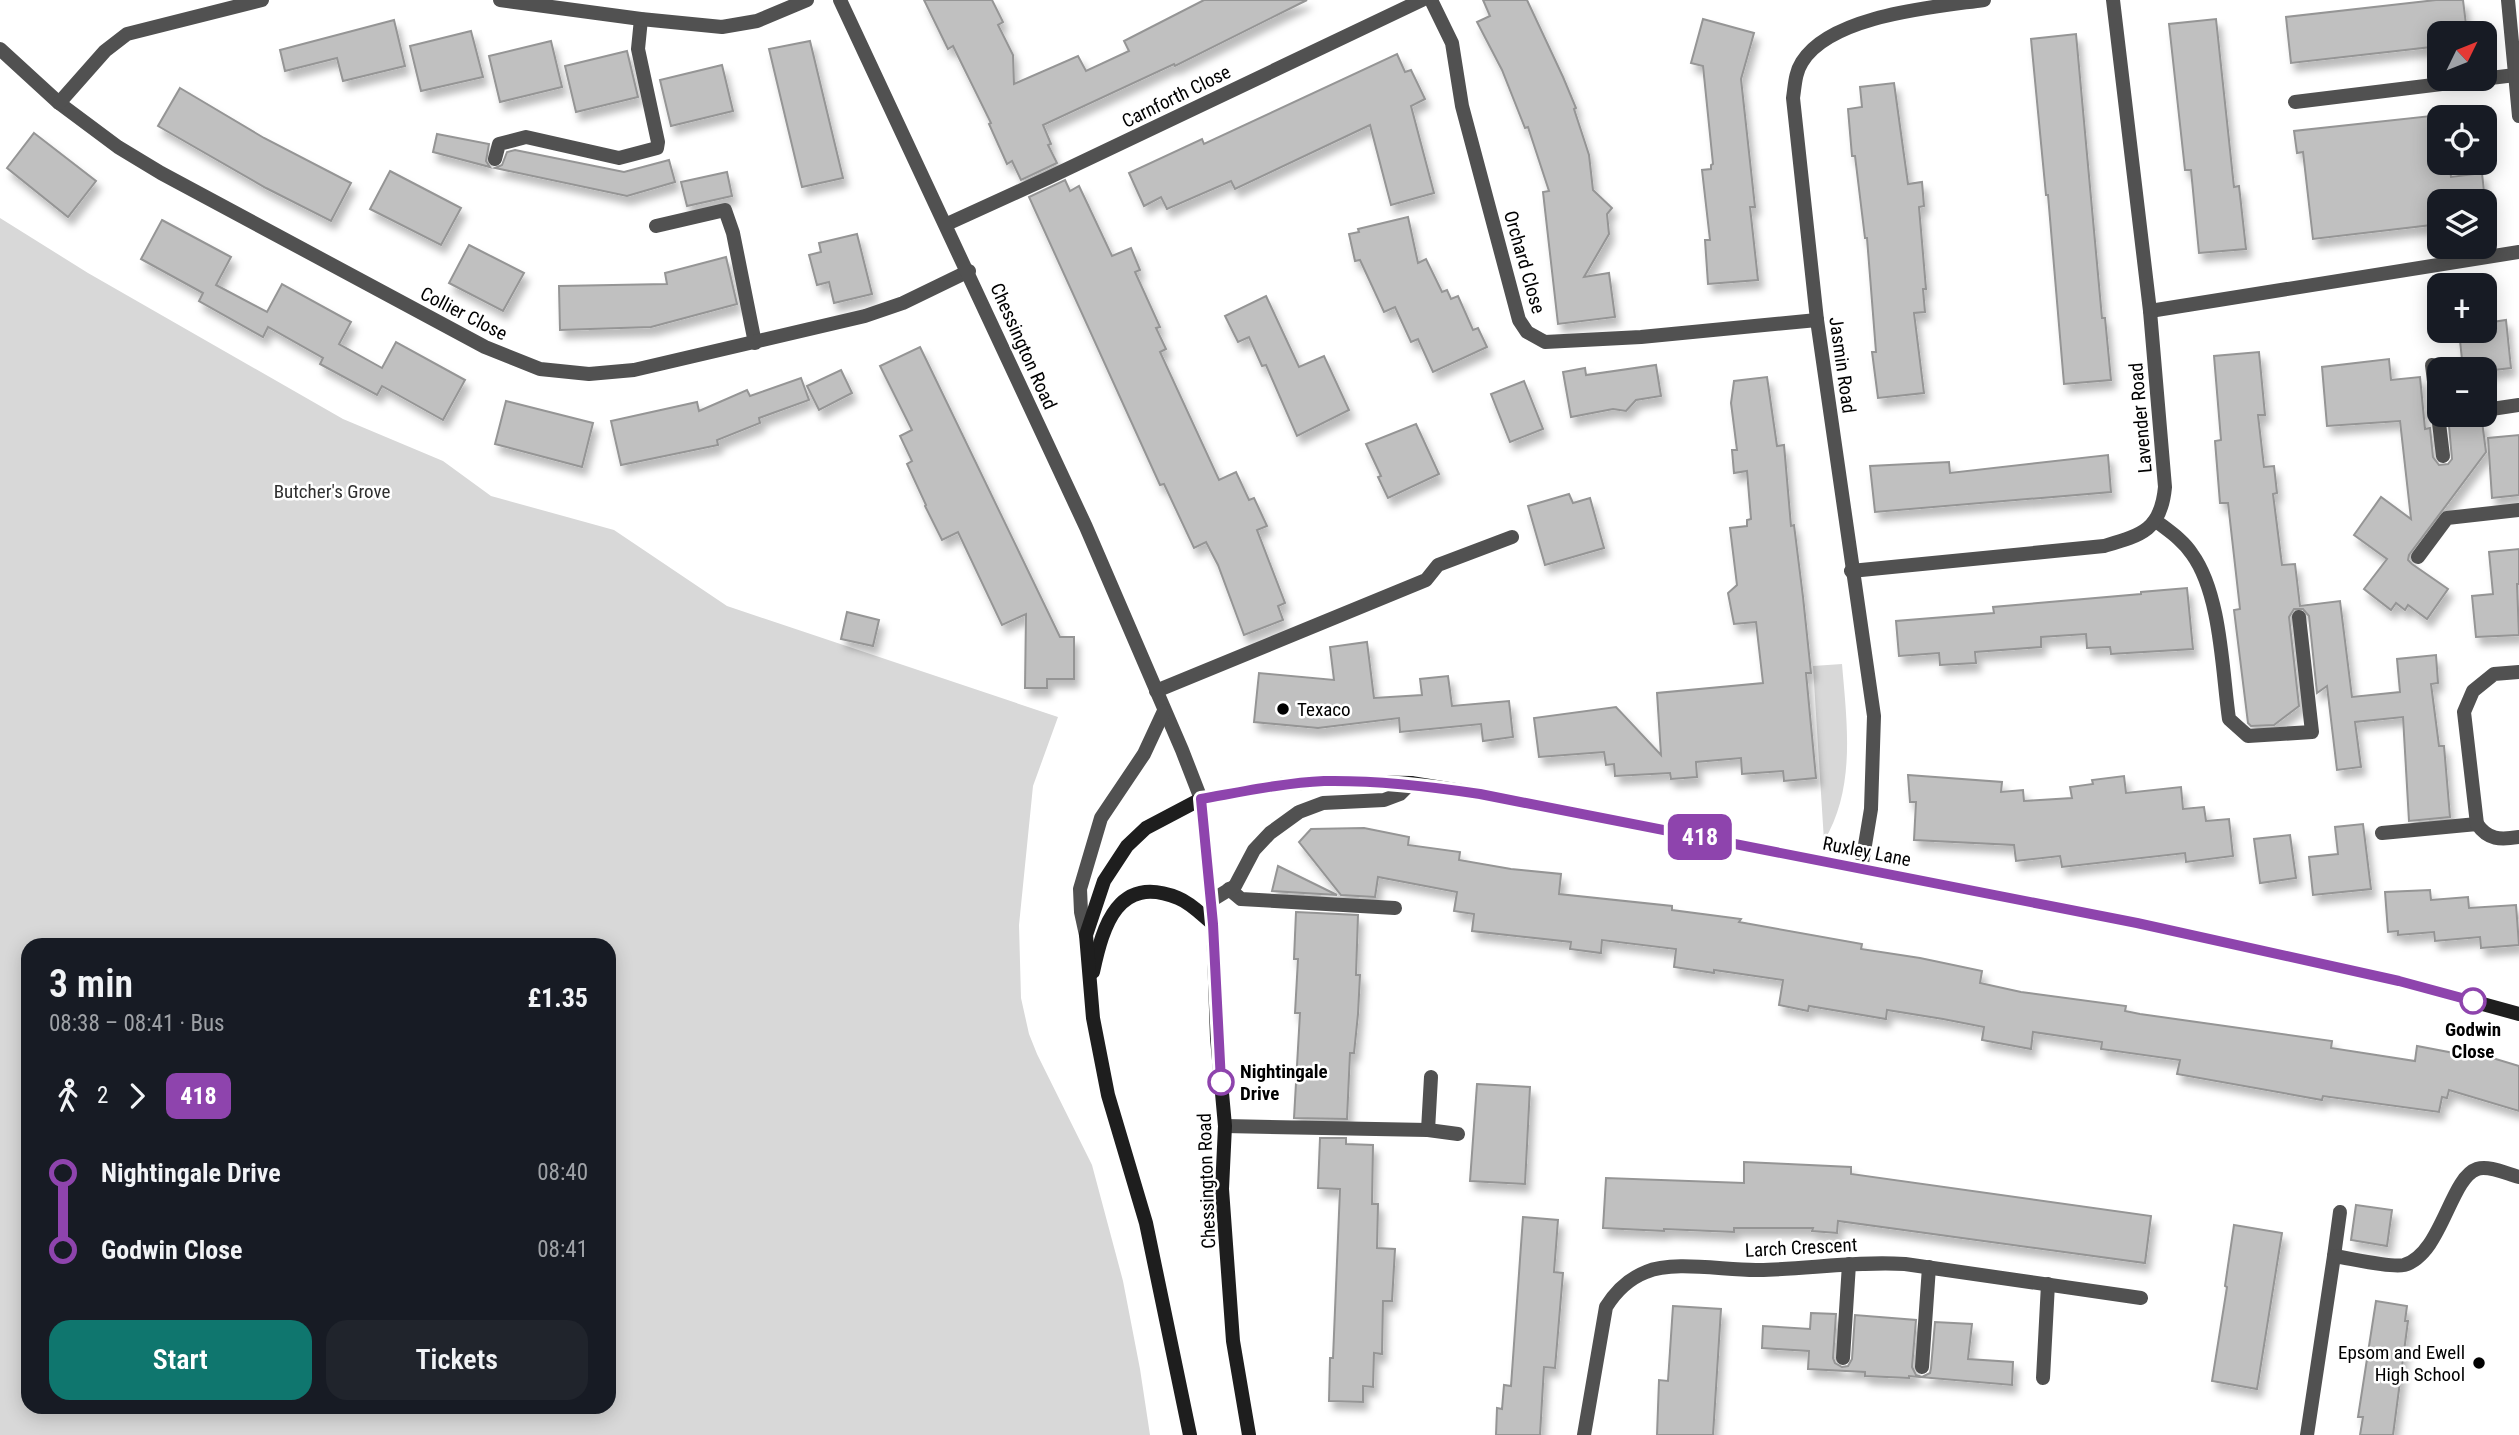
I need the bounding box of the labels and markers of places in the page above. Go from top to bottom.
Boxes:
place label: Texaco [1297,698,1351,721]
marker: Texaco [1275,701,1291,717]
marker: Godwin Close [2460,988,2486,1014]
place label: Godwin Close [2445,1018,2501,1063]
place label: Nightingale Drive [1240,1060,1328,1105]
marker: Nightingale Drive [1208,1069,1234,1095]
place label: Epsom and Ewell High School [2338,1341,2465,1386]
marker: Epsom and Ewell High School [2471,1355,2487,1371]

